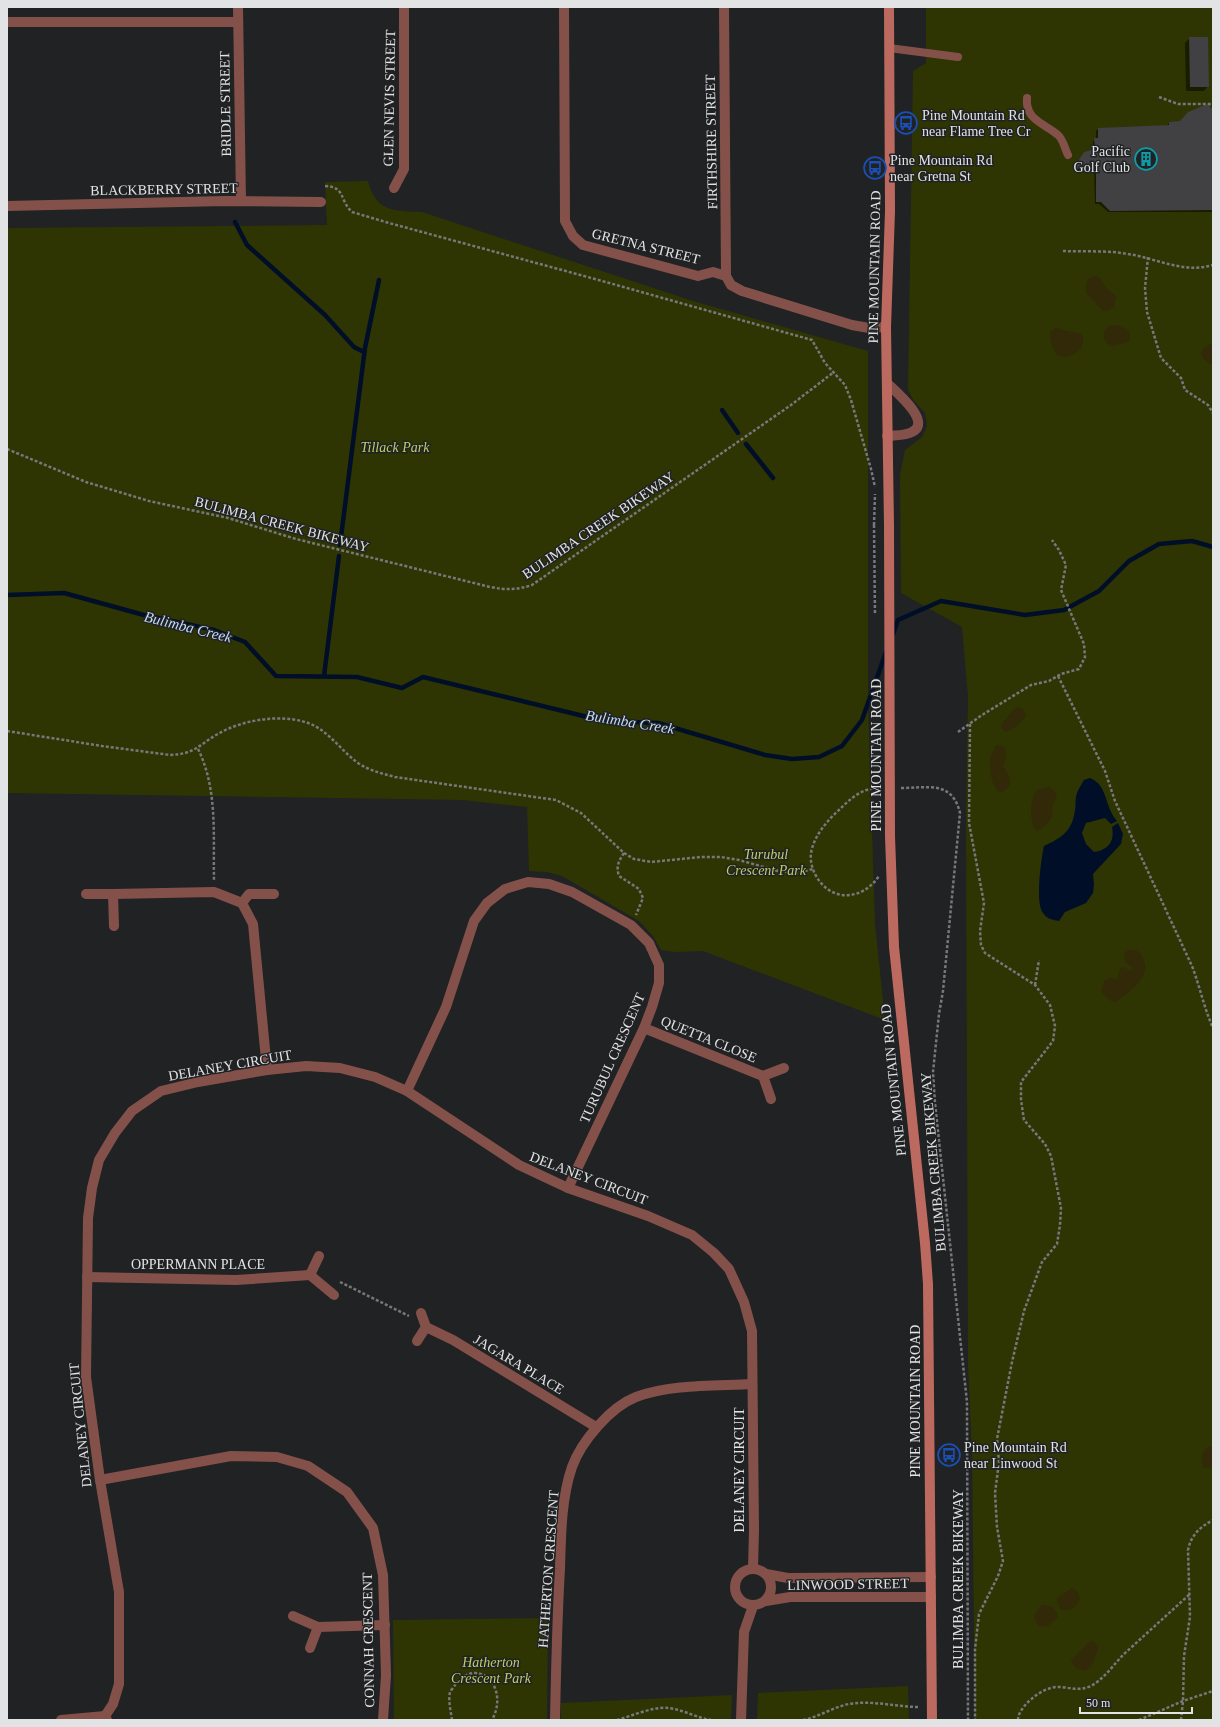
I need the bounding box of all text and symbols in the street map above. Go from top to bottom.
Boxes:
street label: GLEN NEVIS STREET [381,29,398,167]
street label: BRIDLE STREET [217,51,234,157]
street label: FIRTHSHIRE STREET [703,74,720,210]
place label: Pine Mountain Rd near Flame Tree Cr [922,108,1031,139]
bus stop icon: Pine Mountain Rd near Flame Tree Cr [893,110,919,136]
place label: Pacific Golf Club [1074,144,1130,175]
building icon: Pacific Golf Club [1133,146,1159,172]
place label: Pine Mountain Rd near Gretna St [890,153,993,184]
bus stop icon: Pine Mountain Rd near Gretna St [862,155,888,181]
street label: BLACKBERRY STREET [90,181,238,198]
street label: PINE MOUNTAIN ROAD [866,190,883,344]
street label: GRETNA STREET [590,226,702,267]
park label: Tillack Park [361,440,430,455]
street label: BULIMBA CREEK BIKEWAY [519,469,677,582]
street label: BULIMBA CREEK BIKEWAY [193,494,371,555]
water label: Bulimba Creek [142,608,234,646]
street label: PINE MOUNTAIN ROAD [869,679,884,831]
water label: Bulimba Creek [584,707,676,737]
park label: Turubul Crescent Park [726,847,807,878]
street label: TURUBUL CRESCENT [577,990,648,1126]
street label: PINE MOUNTAIN ROAD [878,1003,909,1157]
street label: QUETTA CLOSE [659,1013,759,1066]
street label: DELANEY CIRCUIT [167,1047,293,1084]
street label: BULIMBA CREEK BIKEWAY [918,1072,949,1252]
street label: DELANEY CIRCUIT [528,1149,650,1208]
street label: OPPERMANN PLACE [131,1257,265,1272]
street label: PINE MOUNTAIN ROAD [908,1325,923,1477]
street label: JAGARA PLACE [471,1332,566,1397]
street label: DELANEY CIRCUIT [66,1362,94,1488]
street label: DELANEY CIRCUIT [732,1407,747,1533]
place label: Pine Mountain Rd near Linwood St [964,1440,1067,1471]
bus stop icon: Pine Mountain Rd near Linwood St [936,1442,962,1468]
street label: HATHERTON CRESCENT [536,1489,562,1648]
street label: BULIMBA CREEK BIKEWAY [951,1489,966,1669]
street label: CONNAH CRESCENT [360,1572,377,1708]
street label: LINWOOD STREET [787,1576,909,1593]
park label: Hatherton Crescent Park [451,1655,532,1686]
scale bar [1080,1689,1192,1715]
text: 50 m [1086,1696,1111,1710]

